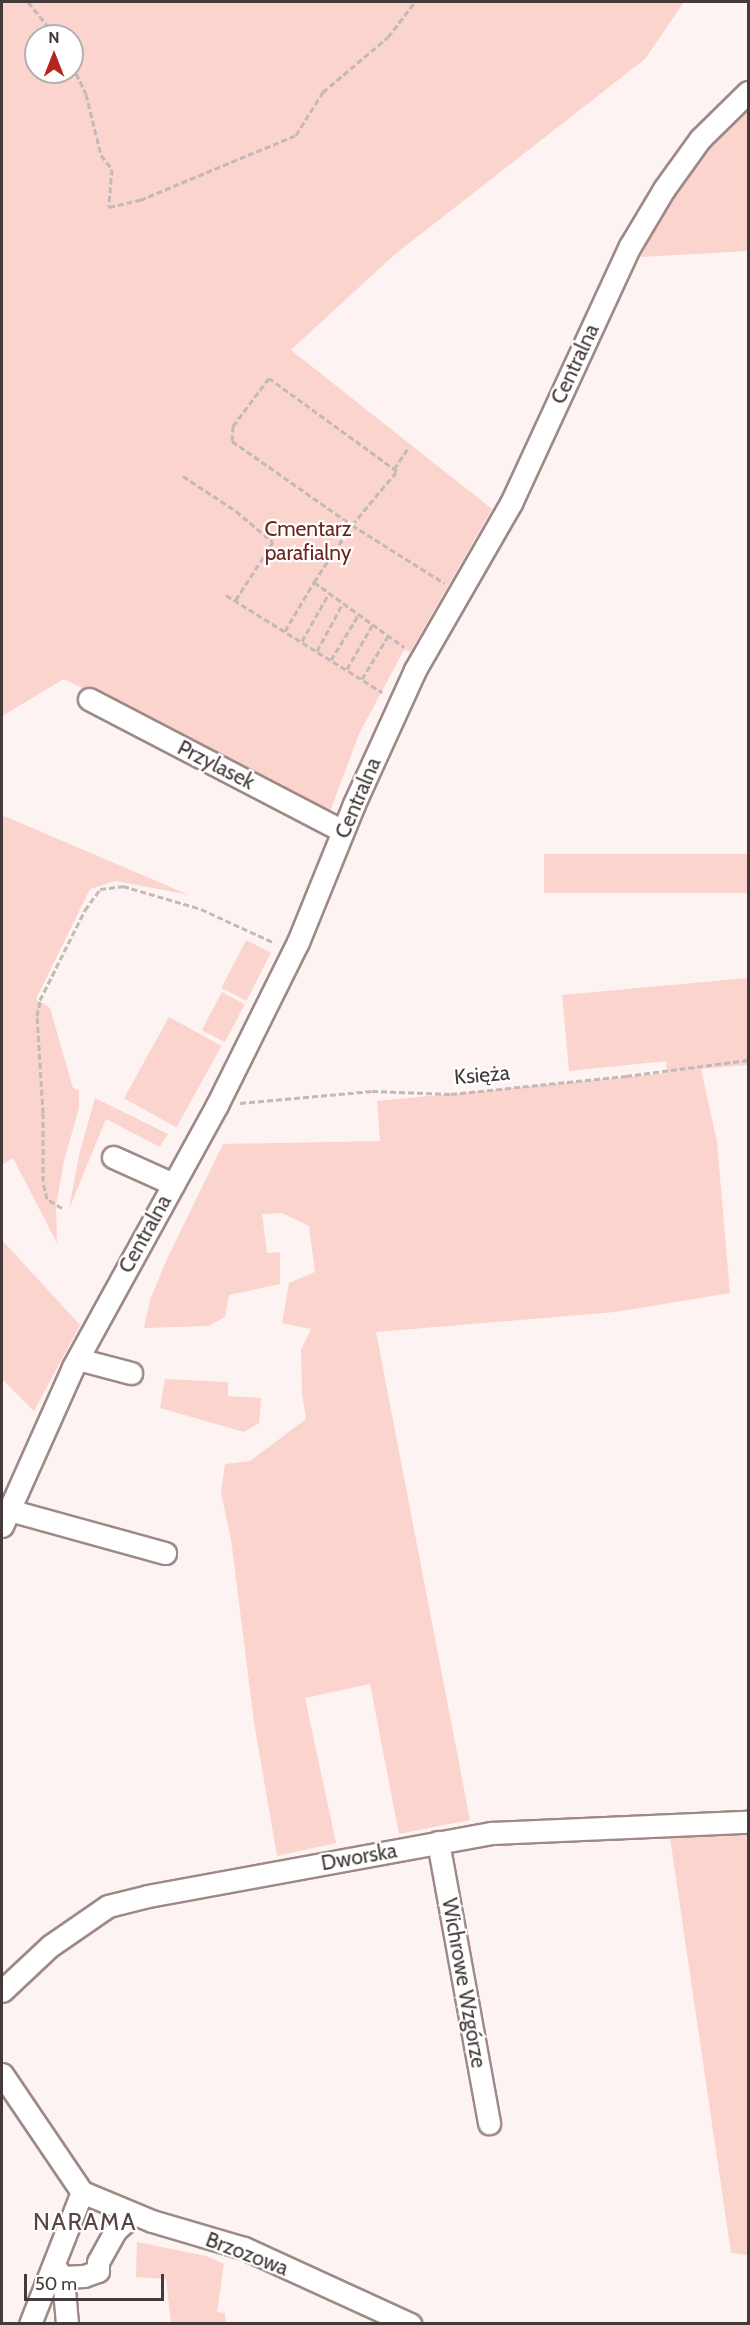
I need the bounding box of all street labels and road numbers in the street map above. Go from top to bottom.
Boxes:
street label: Centralna [546,320,604,408]
street label: Przylasek [173,735,259,795]
street label: Centralna [330,754,386,842]
street label: Księża [453,1060,511,1090]
street label: Centralna [113,1191,177,1277]
street label: Dworska [319,1838,399,1876]
street label: Wichrowe Wzgórze [437,1896,491,2070]
street label: Brzozowa [202,2227,292,2281]

